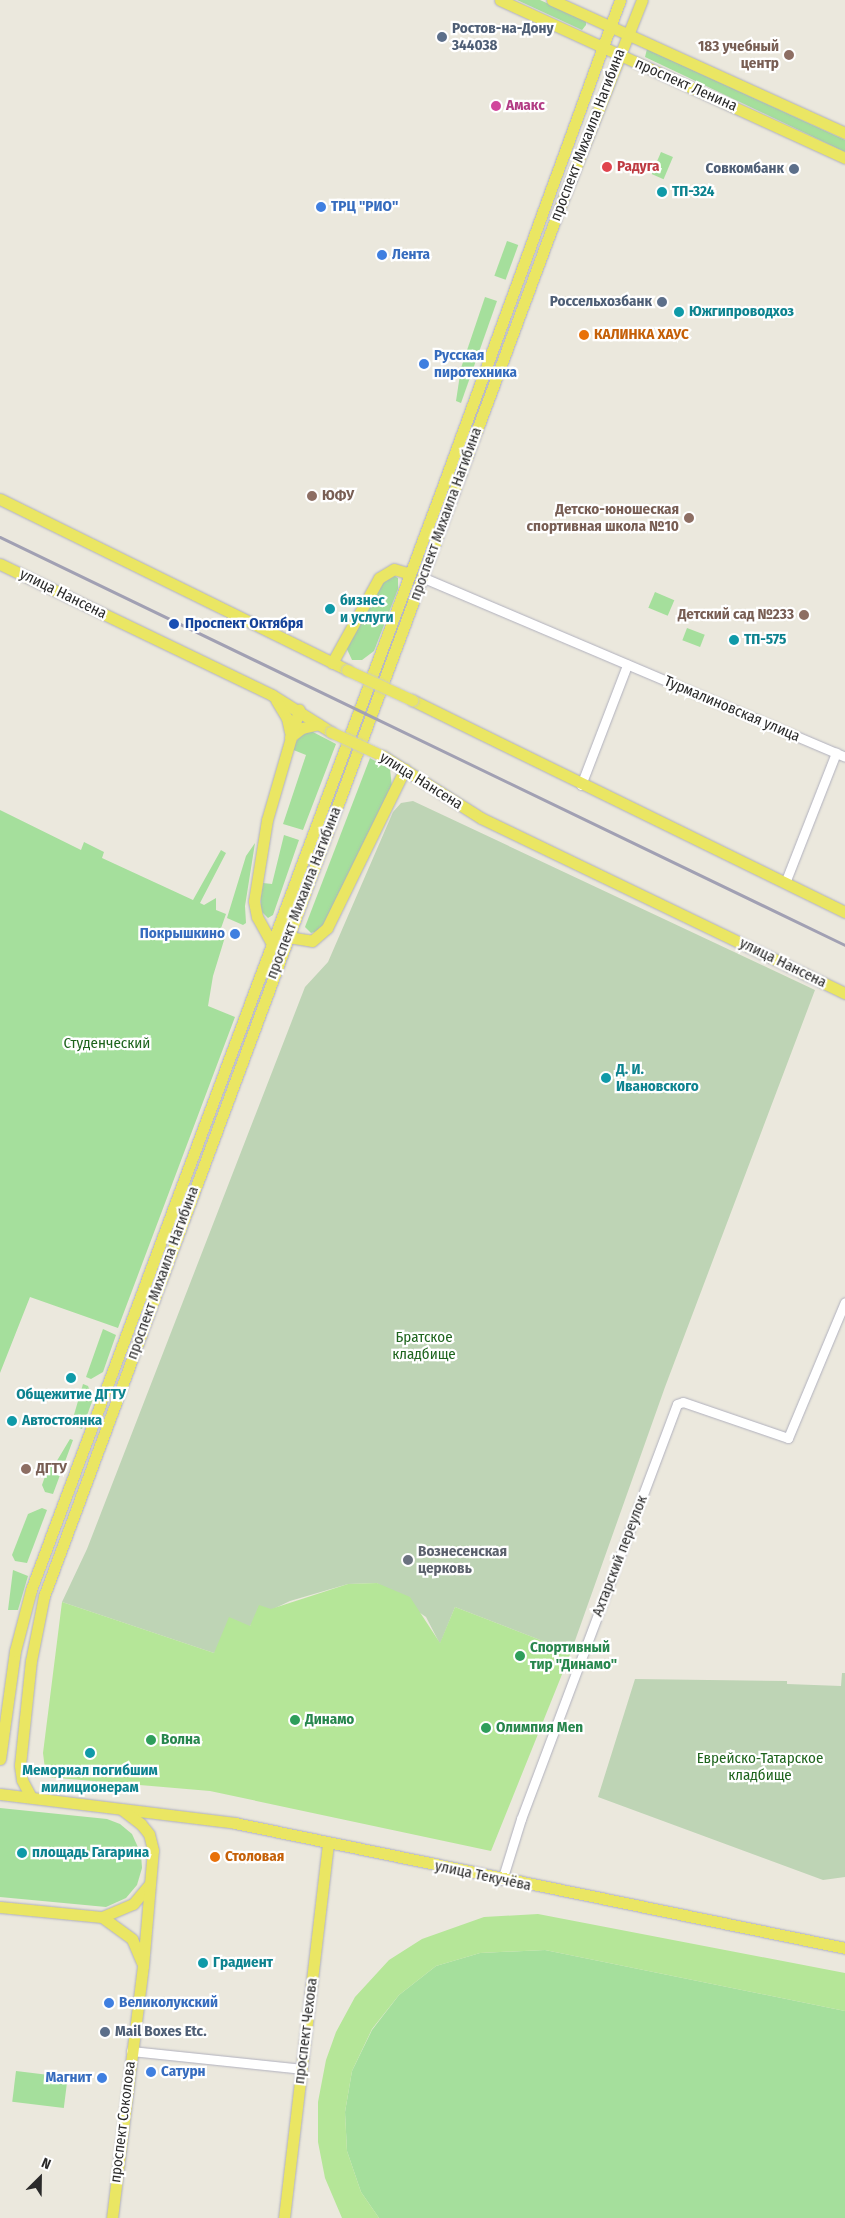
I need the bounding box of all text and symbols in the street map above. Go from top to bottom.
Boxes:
place label: Ростов-на-Дону 344038 [452,19,554,54]
marker: Ростов-на-Дону 344038 [436,31,448,43]
place label: 183 учебный центр [698,37,779,72]
street label: проспект Михаила Нагибина [547,46,629,224]
marker: 183 учебный центр [783,49,795,61]
street label: проспект Ленина [632,54,740,116]
place label: Амакс [506,97,545,115]
marker: Амакс [490,100,502,112]
place label: Радуга [617,158,659,176]
place label: Совкомбанк [706,160,784,178]
marker: Радуга [601,161,613,173]
marker: Совкомбанк [788,163,800,175]
place label: ТП-324 [672,183,714,201]
marker: ТП-324 [656,186,668,198]
place label: ТРЦ "РИО" [331,198,398,216]
marker: ТРЦ "РИО" [315,201,327,213]
place label: Лента [392,246,430,264]
marker: Лента [376,249,388,261]
place label: Россельхозбанк [550,293,652,311]
marker: Россельхозбанк [656,296,668,308]
place label: Южгипроводхоз [689,303,794,321]
marker: Южгипроводхоз [673,306,685,318]
place label: КАЛИНКА ХАУС [594,326,689,344]
marker: КАЛИНКА ХАУС [578,329,590,341]
place label: Русская пиротехника [434,346,517,381]
marker: Русская пиротехника [418,358,430,370]
street label: проспект Михаила Нагибина [406,425,486,603]
place label: ЮФУ [322,487,354,505]
marker: ЮФУ [306,490,318,502]
place label: Детско-юношеская спортивная школа №10 [527,500,679,535]
marker: Детско-юношеская спортивная школа №10 [683,512,695,524]
street label: улица Нансена [17,565,109,623]
place label: бизнес и услуги [340,591,393,626]
marker: бизнес и услуги [324,603,336,615]
place label: Детский сад №233 [678,606,794,624]
marker: Детский сад №233 [798,609,810,621]
place label: Проспект Октября [185,615,303,633]
marker: Проспект Октября [167,617,181,631]
place label: ТП-575 [744,631,786,649]
marker: ТП-575 [728,634,740,646]
street label: Турмалиновская улица [661,672,803,746]
street label: улица Нансена [376,748,466,814]
street label: проспект Михаила Нагибина [263,804,345,982]
place label: Покрышкино [140,925,225,943]
marker: Покрышкино [229,928,241,940]
street label: улица Нансена [737,934,829,992]
park label: Студенческий [64,1035,150,1053]
place label: Д. И. Ивановского [616,1060,699,1095]
marker: Д. И. Ивановского [600,1072,612,1084]
street label: проспект Михаила Нагибина [123,1184,203,1362]
park label: Братское кладбище [392,1328,456,1363]
marker: Общежитие ДГТУ [65,1372,77,1384]
place label: Общежитие ДГТУ [16,1386,126,1404]
place label: Автостоянка [22,1412,102,1430]
marker: Автостоянка [6,1415,18,1427]
place label: ДГТУ [36,1460,67,1478]
marker: ДГТУ [20,1463,32,1475]
street label: Ахтарский переулок [589,1493,651,1619]
place label: Вознесенская церковь [418,1542,507,1577]
marker: Вознесенская церковь [402,1554,414,1566]
place label: Спортивный тир "Динамо" [530,1638,617,1673]
marker: Спортивный тир "Динамо" [514,1650,526,1662]
place label: Динамо [305,1711,354,1729]
marker: Динамо [289,1714,301,1726]
place label: Олимпия Men [496,1719,583,1737]
marker: Олимпия Men [480,1722,492,1734]
place label: Волна [161,1731,200,1749]
marker: Волна [145,1734,157,1746]
marker: Мемориал погибшим милиционерам [84,1747,96,1759]
park label: Еврейско-Татарское кладбище [697,1749,823,1784]
place label: Мемориал погибшим милиционерам [22,1761,158,1796]
place label: площадь Гагарина [32,1844,149,1862]
marker: площадь Гагарина [16,1847,28,1859]
place label: Столовая [225,1848,284,1866]
marker: Столовая [209,1851,221,1863]
street label: улица Текучёва [433,1857,533,1895]
place label: Градиент [213,1954,273,1972]
marker: Градиент [197,1957,209,1969]
street label: проспект Чехова [291,1977,321,2085]
place label: Великолукский [119,1994,218,2012]
marker: Великолукский [103,1997,115,2009]
place label: Mail Boxes Etc. [115,2023,207,2041]
marker: Mail Boxes Etc. [99,2026,111,2038]
street label: проспект Соколова [107,2060,139,2184]
place label: Сатурн [161,2063,206,2081]
marker: Сатурн [145,2066,157,2078]
place label: Магнит [45,2069,92,2087]
marker: Магнит [96,2072,108,2084]
north arrow [15,2153,65,2203]
text: N [39,2154,53,2173]

